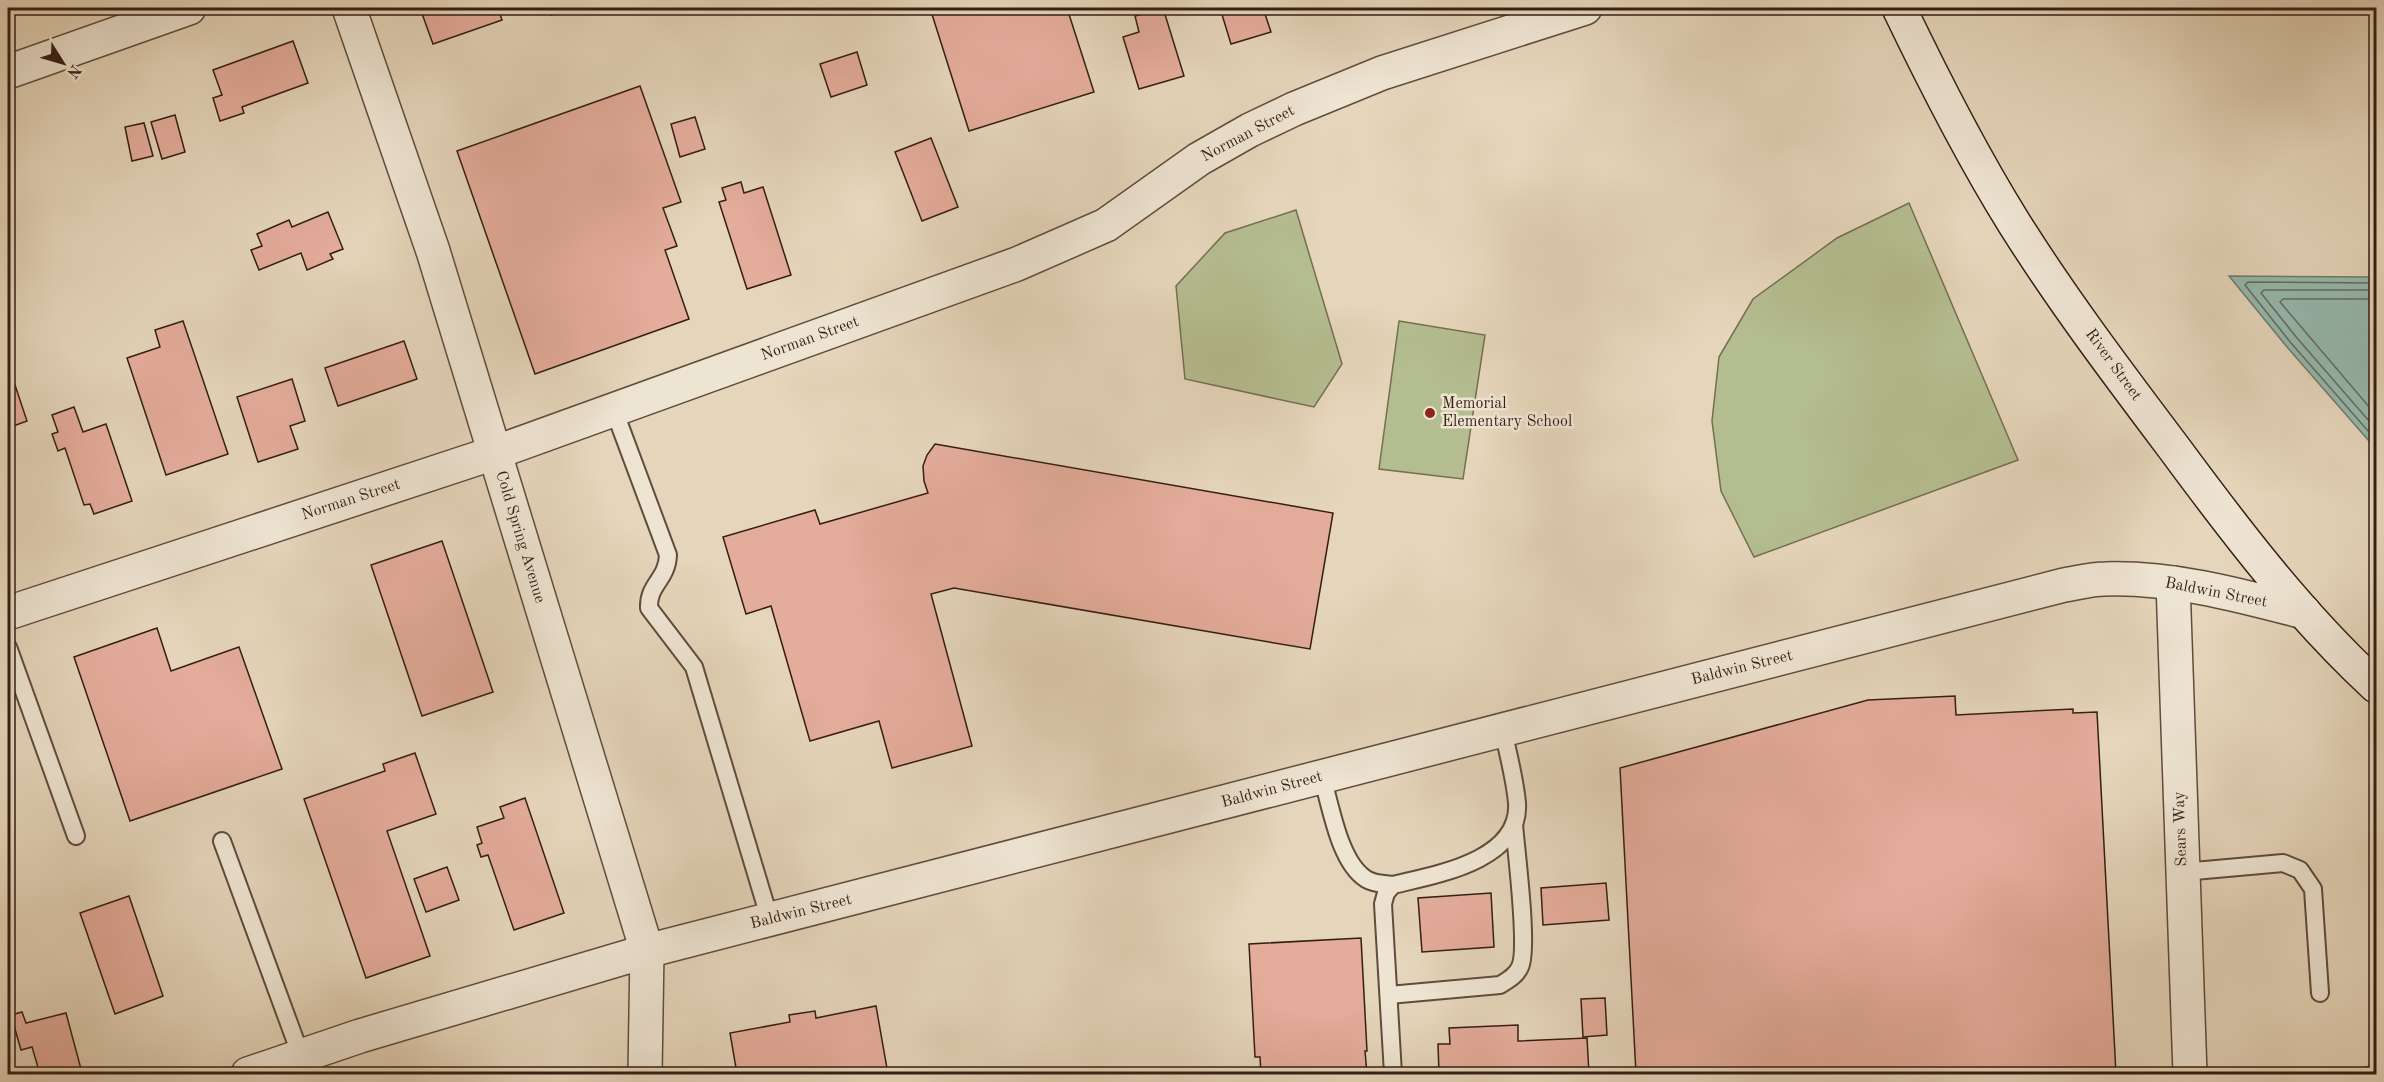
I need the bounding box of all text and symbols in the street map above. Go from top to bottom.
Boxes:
north arrow [33,33,93,93]
text: N [63,61,83,81]
street label: Norman Street [1199,103,1298,165]
street label: Norman Street [759,314,861,364]
street label: River Street [2082,326,2144,404]
place label: Memorial Elementary School [1442,396,1572,430]
marker: Memorial Elementary School [1423,406,1437,420]
street label: Cold Spring Avenue [492,469,548,605]
street label: Norman Street [300,476,403,524]
street label: Baldwin Street [2163,575,2269,611]
street label: Baldwin Street [1690,648,1795,688]
street label: Baldwin Street [1220,769,1325,811]
street label: Sears Way [2172,791,2190,867]
street label: Baldwin Street [749,892,854,932]

